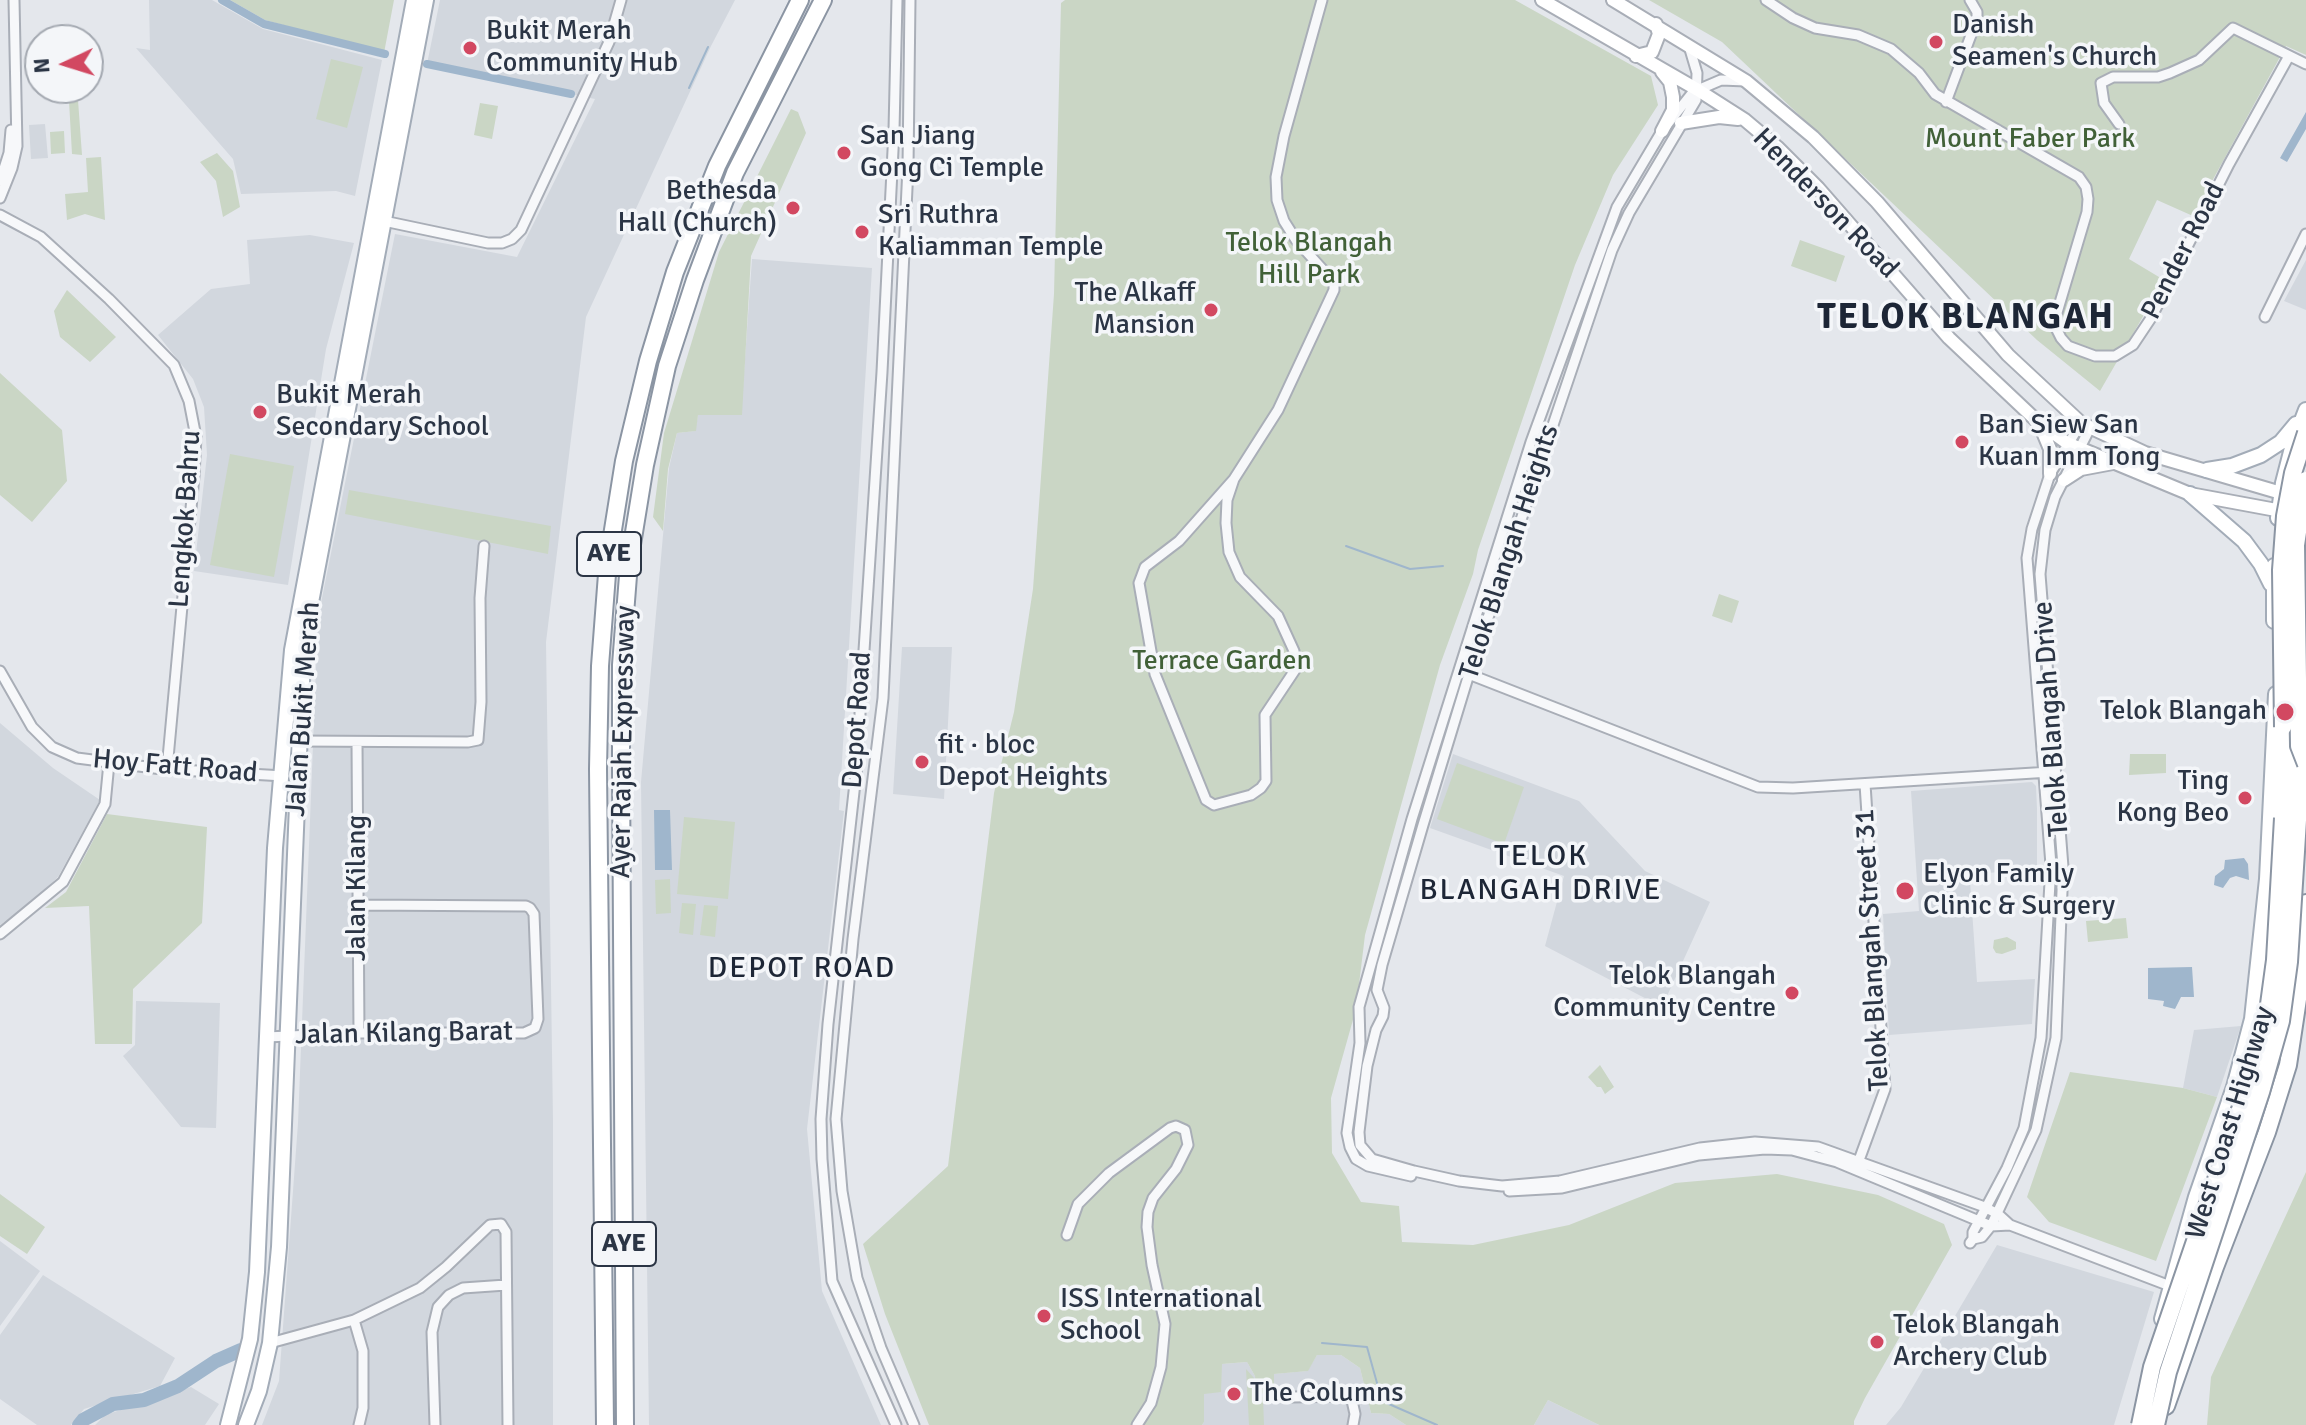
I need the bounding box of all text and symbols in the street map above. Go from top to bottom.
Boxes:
place label: Danish Seamen's Church [1952,9,2157,75]
place label: Bukit Merah Community Hub [486,15,678,81]
north arrow [24,24,104,104]
marker: Danish Seamen's Church [1927,33,1945,51]
marker: Bukit Merah Community Hub [461,39,479,57]
text: N [28,57,56,74]
place label: San Jiang Gong Ci Temple [860,120,1044,186]
street label: Henderson Road [1745,122,1905,286]
park label: Mount Faber Park [1925,123,2135,157]
marker: San Jiang Gong Ci Temple [835,144,853,162]
place label: Bethesda Hall (Church) [617,175,777,241]
street label: Pender Road [2135,177,2233,325]
marker: Bethesda Hall (Church) [784,199,802,217]
place label: Sri Ruthra Kaliamman Temple [878,199,1104,265]
marker: Sri Ruthra Kaliamman Temple [853,223,871,241]
park label: Telok Blangah Hill Park [1225,227,1393,293]
place label: The Alkaff Mansion [1075,277,1195,343]
district label: TELOK BLANGAH [1817,297,2115,341]
marker: The Alkaff Mansion [1202,301,1220,319]
place label: Bukit Merah Secondary School [276,379,489,445]
marker: Bukit Merah Secondary School [251,403,269,421]
place label: Ban Siew San Kuan Imm Tong [1978,409,2160,475]
street label: Telok Blangah Heights [1453,420,1567,684]
street label: Lengkok Bahru [163,429,209,609]
marker: Ban Siew San Kuan Imm Tong [1953,433,1971,451]
road number: AYE [577,532,641,576]
street label: Jalan Bukit Merah [280,600,328,818]
street label: Telok Blangah Drive [2027,600,2077,838]
street label: Ayer Rajah Expressway [605,605,643,879]
park label: Terrace Garden [1132,645,1312,679]
street label: Depot Road [836,650,880,790]
place label: Telok Blangah [2100,695,2267,729]
marker: Telok Blangah [2274,701,2296,723]
place label: fit · bloc Depot Heights [938,729,1108,795]
street label: Hoy Fatt Road [91,743,259,791]
marker: fit · bloc Depot Heights [913,753,931,771]
place label: Ting Kong Beo [2116,765,2229,831]
marker: Ting Kong Beo [2236,789,2254,807]
street label: Telok Blangah Street 31 [1849,808,1897,1092]
street label: Jalan Kilang [341,815,375,961]
district label: TELOK BLANGAH DRIVE [1419,839,1663,910]
place label: Elyon Family Clinic & Surgery [1923,858,2115,924]
marker: Elyon Family Clinic & Surgery [1894,880,1916,902]
district label: DEPOT ROAD [708,951,896,987]
place label: Telok Blangah Community Centre [1553,960,1776,1026]
marker: Telok Blangah Community Centre [1783,984,1801,1002]
street label: West Coast Highway [2180,1003,2282,1243]
street label: Jalan Kilang Barat [295,1015,513,1053]
road number: AYE [592,1222,656,1266]
place label: ISS International School [1060,1283,1262,1349]
marker: ISS International School [1035,1307,1053,1325]
place label: Telok Blangah Archery Club [1893,1309,2060,1375]
marker: Telok Blangah Archery Club [1868,1333,1886,1351]
place label: The Columns [1250,1377,1404,1411]
marker: The Columns [1225,1385,1243,1403]

